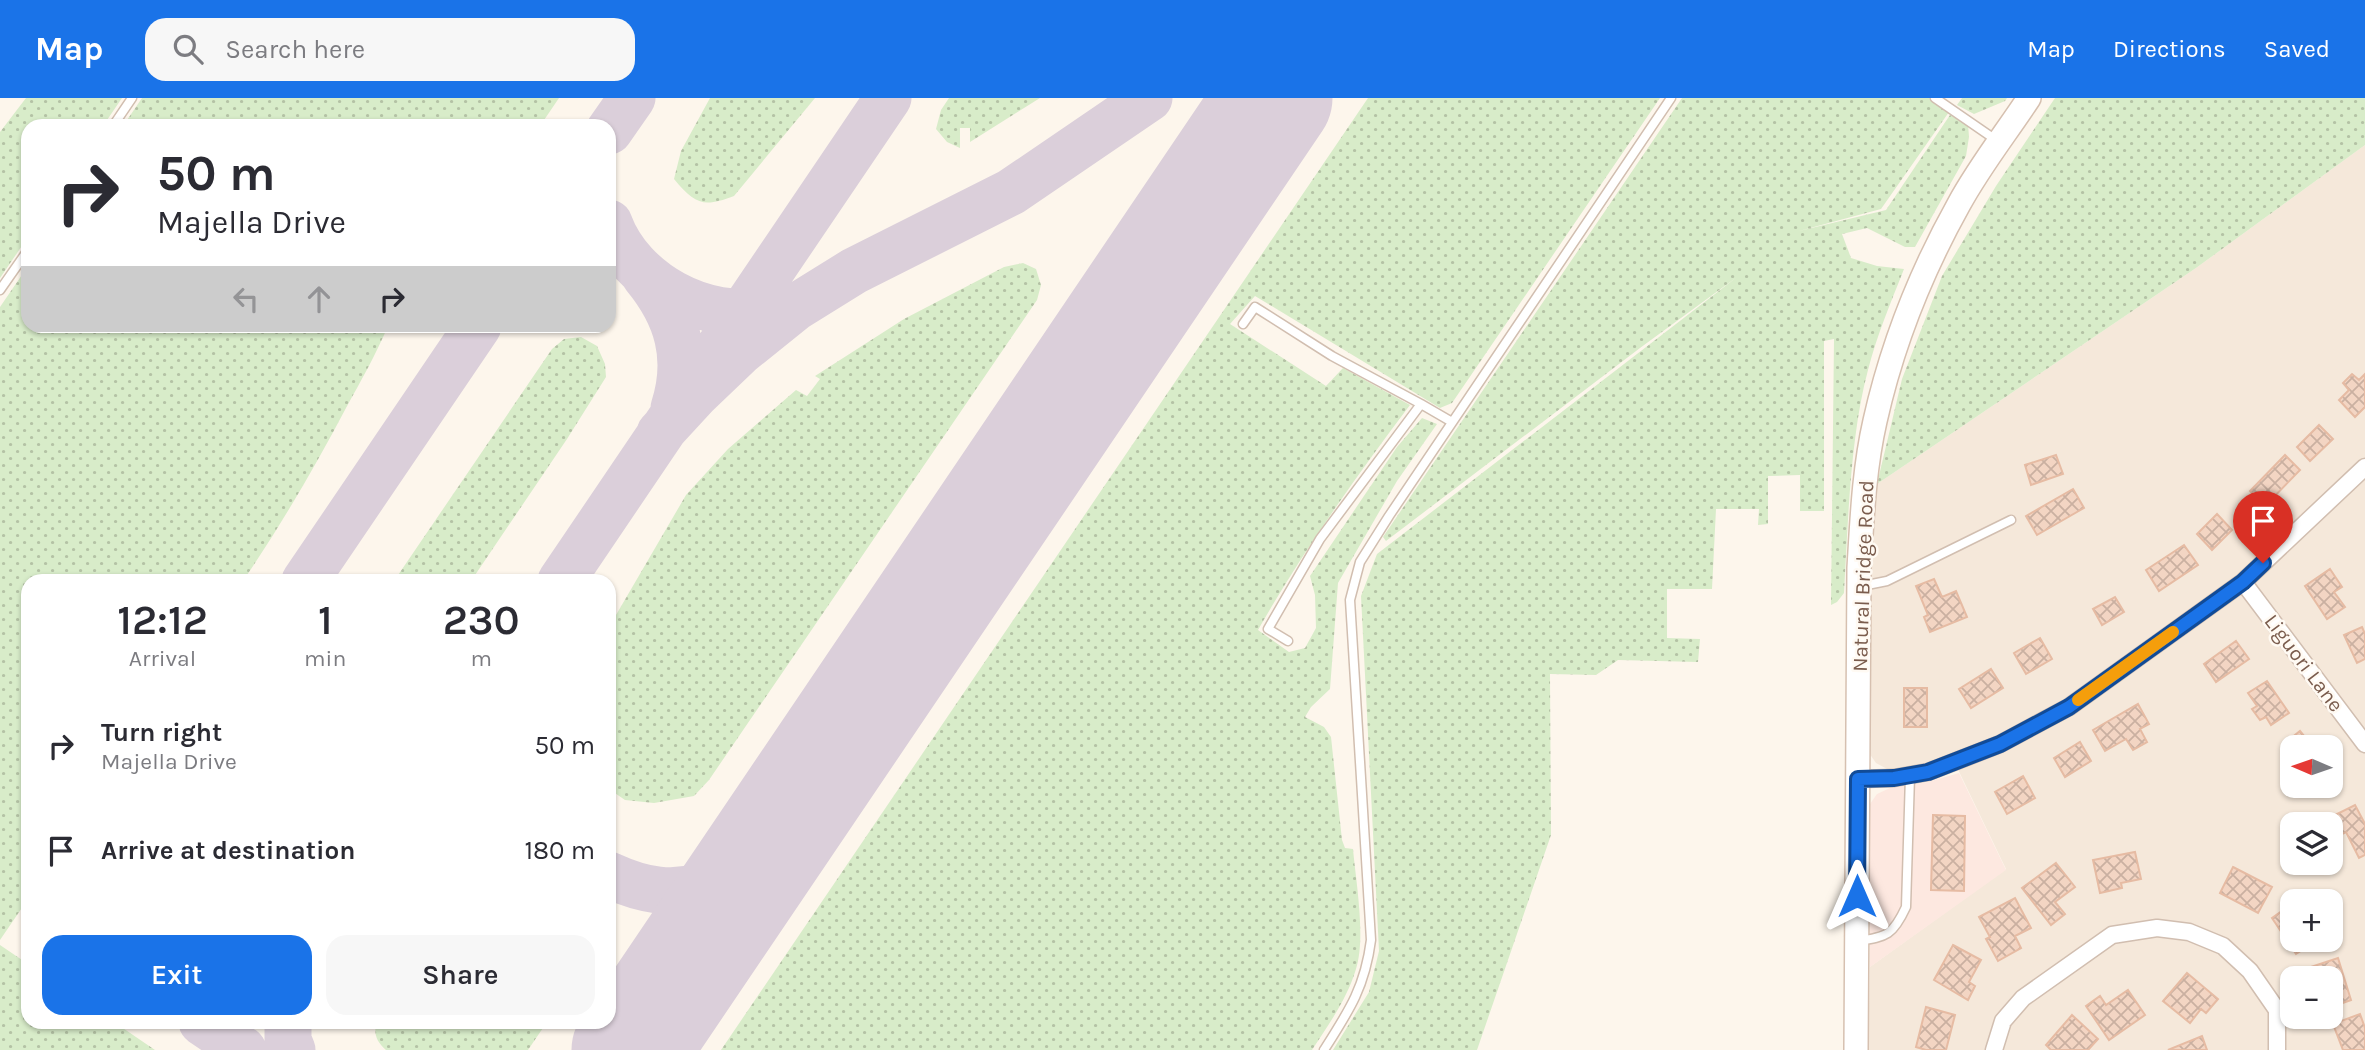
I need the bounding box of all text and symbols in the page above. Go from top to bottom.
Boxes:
search box [145,18,635,81]
text: Map [35,30,103,68]
icon: search [169,30,207,68]
text: Search here [225,34,365,65]
text: Map [2027,35,2075,63]
text: Directions [2113,35,2226,63]
text: Saved [2264,35,2330,63]
text: 50 m [157,145,275,202]
icon: right [42,147,133,238]
text: Majella Drive [157,204,346,241]
icon: left [227,280,265,318]
icon: ahead [300,280,338,318]
icon: right [373,280,411,318]
street label: Natural Bridge Road [1848,480,1878,672]
pin [2233,491,2293,563]
icon: arrive [2244,502,2282,540]
text: 12:12 [117,595,208,645]
text: 1 [318,595,333,645]
text: 230 [443,595,520,645]
street label: Liguori Lane [2260,610,2348,716]
text: Arrival [129,645,196,672]
text: min [304,645,346,672]
text: m [470,645,492,672]
text: Turn right [101,717,222,748]
icon: right [42,727,80,765]
text: 50 m [534,730,595,761]
north arrow [2280,735,2343,798]
map controls [2280,735,2343,1029]
text: Majella Drive [101,748,237,775]
button: layers [2280,812,2343,875]
icon: arrive [42,832,80,870]
text: Arrive at destination [101,835,355,866]
text: 180 m [525,835,595,866]
position arrow [1820,859,1894,933]
button: + [2280,889,2343,952]
button: Exit [42,935,312,1015]
button: Share [326,935,595,1015]
button: − [2280,966,2343,1029]

